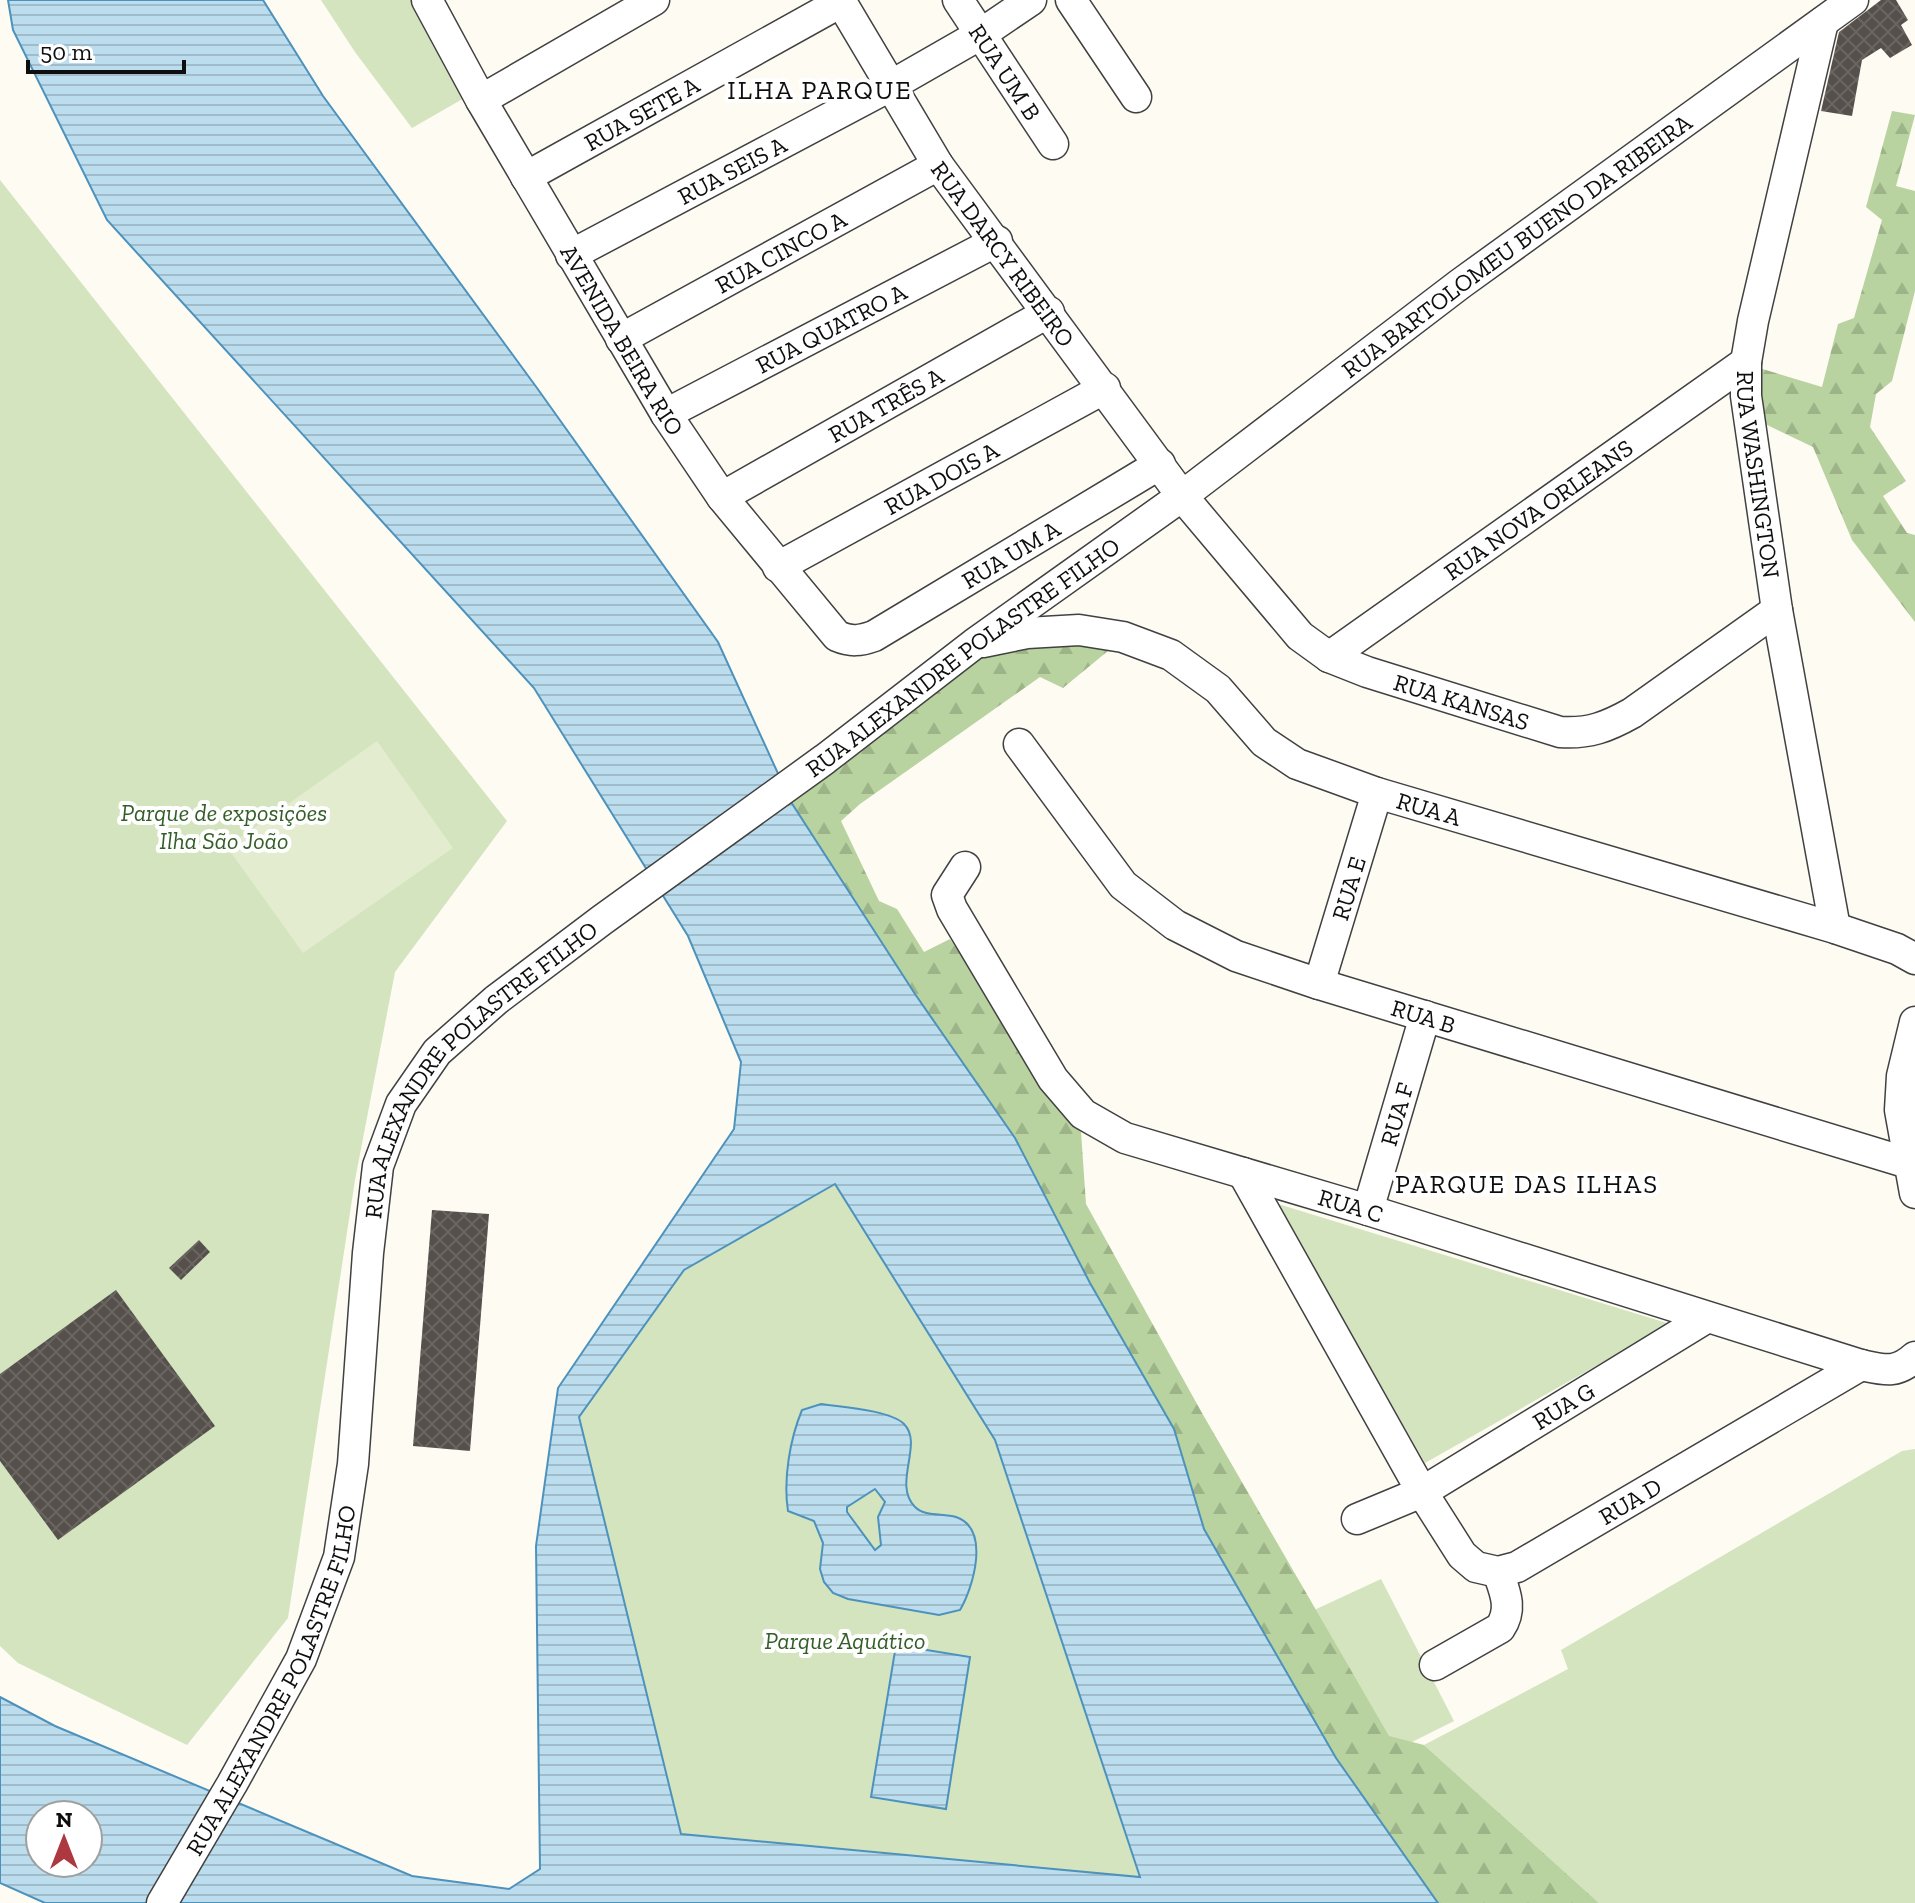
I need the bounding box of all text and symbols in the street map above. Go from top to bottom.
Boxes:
street label: RUA UM B [963,18,1048,125]
scale bar [28,24,184,74]
text: 50 m [40,37,93,66]
street label: RUA SETE A [579,69,704,156]
district label: ILHA PARQUE [727,74,913,106]
street label: RUA BARTOLOMEU BUENO DA RIBEIRA [1336,107,1697,384]
street label: RUA SEIS A [673,129,791,210]
street label: RUA DARCY RIBEIRO [925,155,1081,352]
street label: RUA CINCO A [710,204,851,299]
street label: AVENIDA BEIRA RIO [555,239,690,441]
street label: RUA QUATRO A [751,276,912,379]
street label: RUA TRÊS A [823,360,949,448]
street label: RUA WASHINGTON [1732,371,1787,580]
street label: RUA NOVA ORLEANS [1438,432,1638,586]
street label: RUA DOIS A [879,435,1004,521]
street label: RUA UM A [956,513,1065,595]
street label: RUA ALEXANDRE POLASTRE FILHO [800,531,1125,783]
street label: RUA KANSAS [1390,667,1533,736]
street label: RUA A [1393,785,1465,832]
park label: Parque de exposições Ilha São João [121,798,327,855]
street label: RUA E [1325,853,1371,924]
street label: RUA ALEXANDRE POLASTRE FILHO [358,914,603,1220]
street label: RUA B [1388,992,1459,1039]
street label: RUA F [1373,1079,1419,1149]
district label: PARQUE DAS ILHAS [1395,1168,1659,1200]
street label: RUA C [1315,1182,1387,1228]
street label: RUA G [1527,1375,1600,1435]
street label: RUA D [1593,1471,1666,1530]
street label: RUA ALEXANDRE POLASTRE FILHO [179,1503,361,1860]
park label: Parque Aquático [765,1626,925,1655]
north arrow [24,1799,104,1879]
text: N [56,1806,73,1833]

